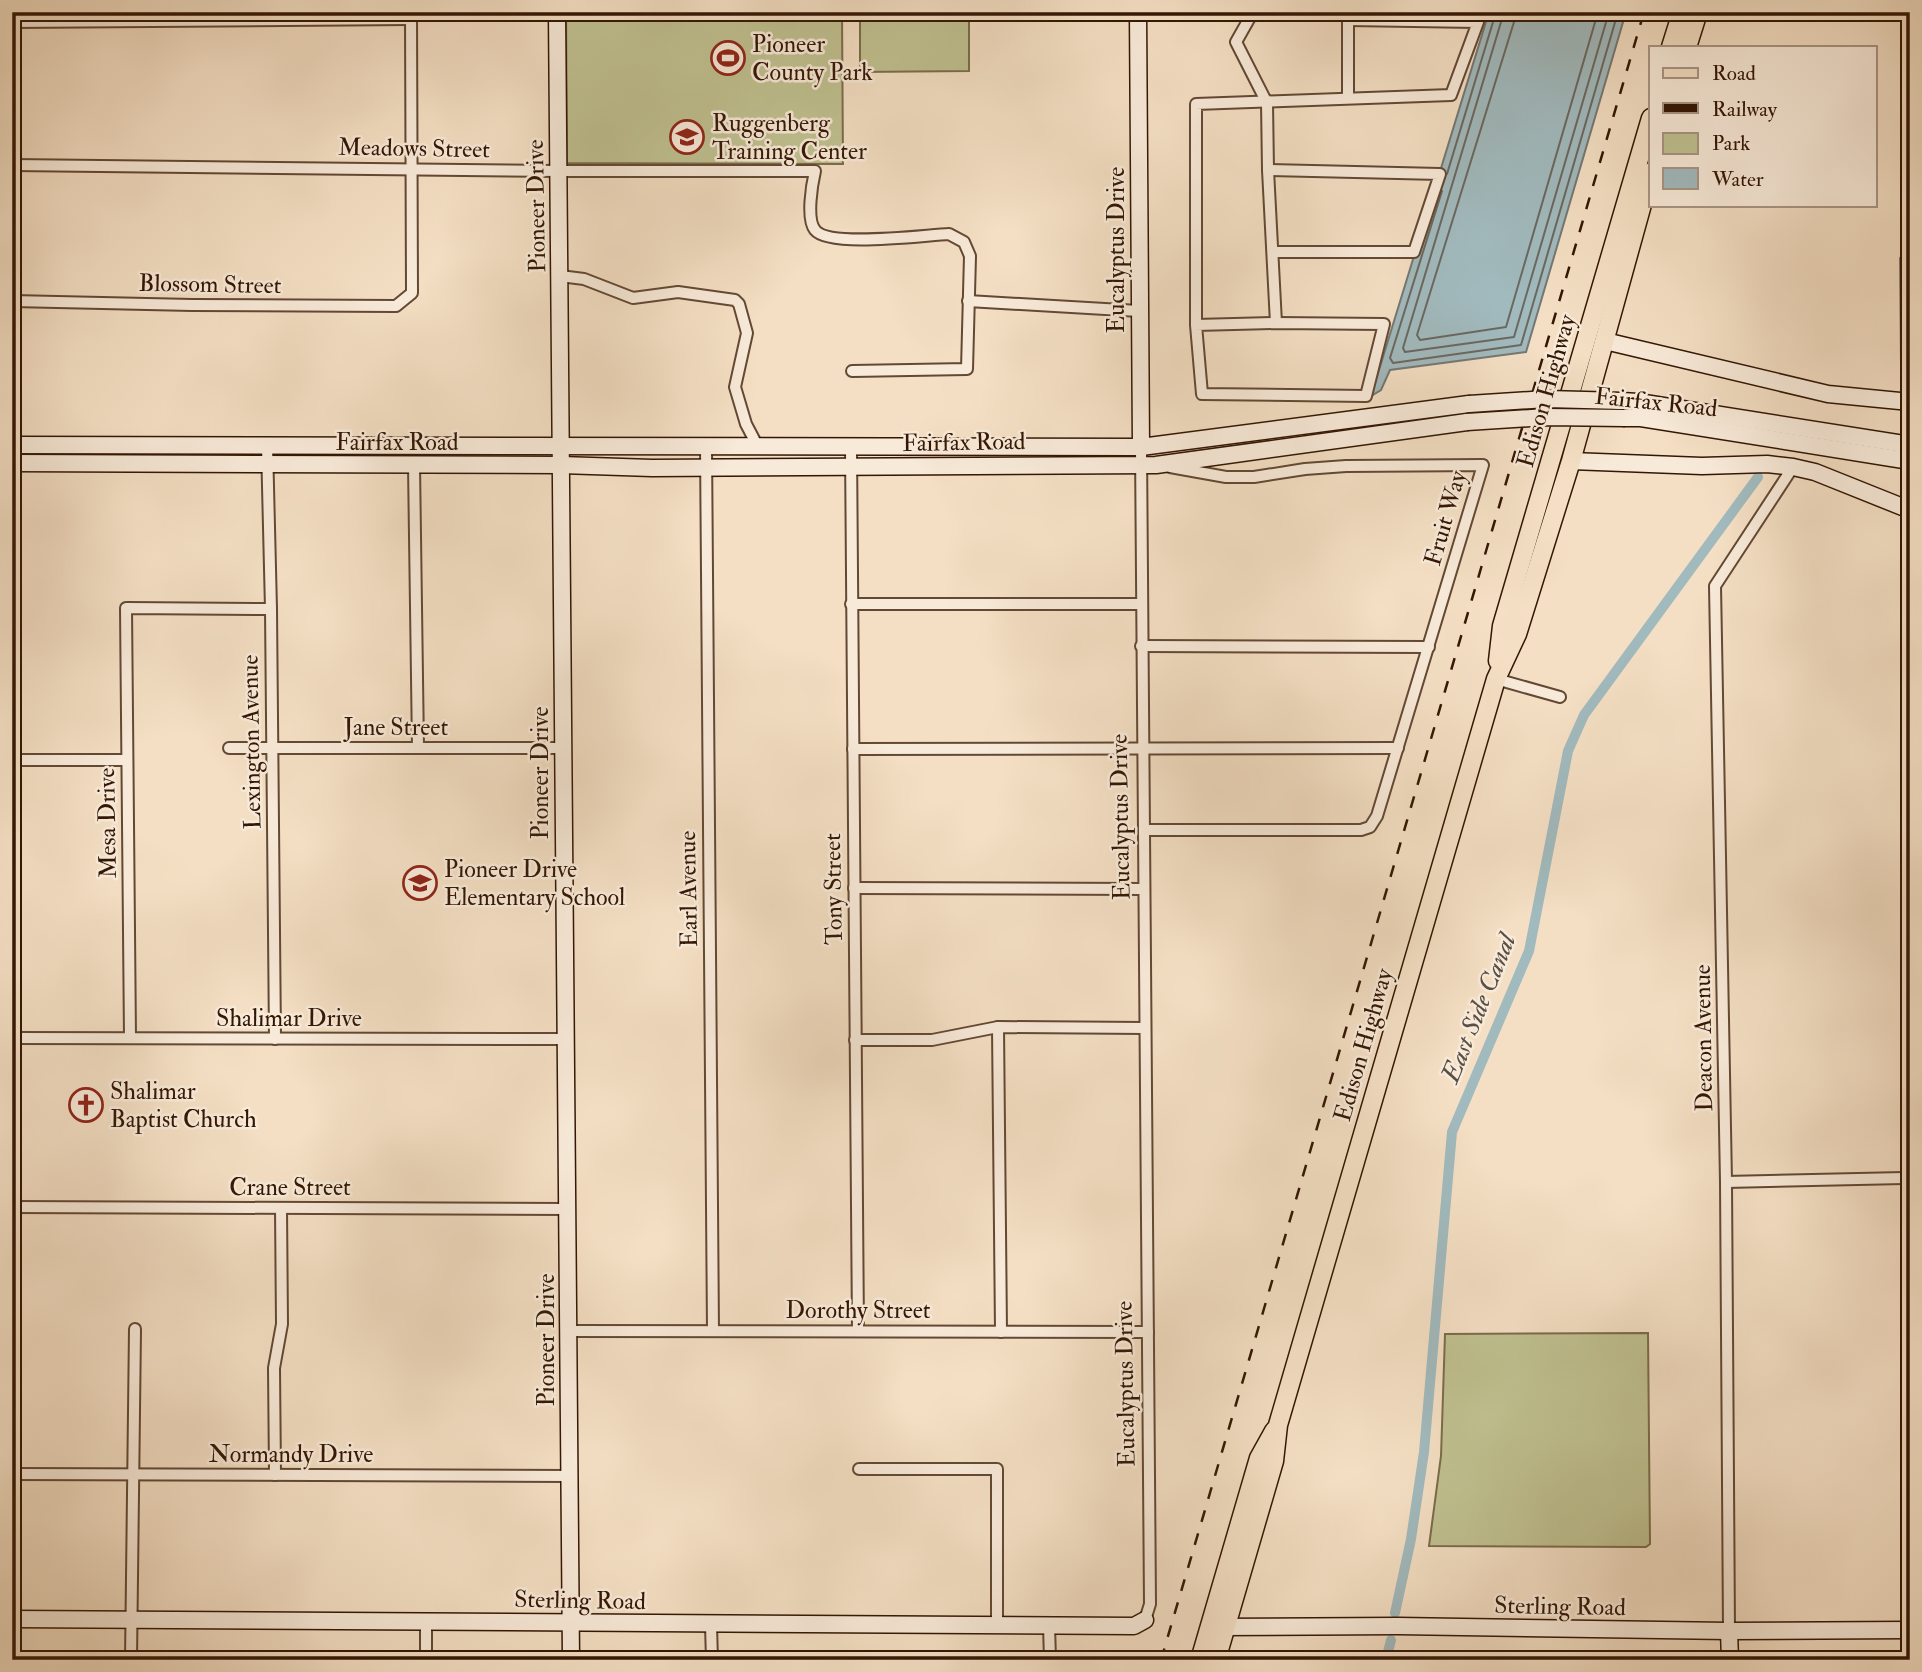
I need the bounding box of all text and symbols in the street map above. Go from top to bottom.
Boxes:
place label: Pioneer County Park [752,29,873,88]
sports icon: Pioneer County Park [709,39,747,77]
legend [1649,46,1876,206]
text: Road [1712,60,1757,87]
text: Railway [1712,96,1778,123]
place label: Ruggenberg Training Center [712,108,867,167]
school or university icon: Ruggenberg Training Center [668,118,706,156]
text: Park [1712,130,1750,157]
street label: Meadows Street [338,132,490,165]
street label: Pioneer Drive [520,139,553,273]
text: Water [1711,166,1764,193]
street label: Eucalyptus Drive [1101,167,1132,333]
street label: Blossom Street [138,268,282,301]
street label: Edison Highway [1510,311,1583,471]
street label: Fairfax Road [1593,381,1719,424]
street label: Fairfax Road [902,426,1026,459]
street label: Fairfax Road [335,427,459,458]
street label: Fruit Way [1417,467,1474,569]
street label: Lexington Avenue [234,654,269,830]
street label: Pioneer Drive [525,706,556,840]
street label: Jane Street [343,712,448,743]
street label: Eucalyptus Drive [1104,734,1137,900]
street label: Mesa Drive [91,767,124,879]
street label: Earl Avenue [672,830,705,948]
street label: Tony Street [817,833,850,945]
place label: Pioneer Drive Elementary School [444,854,625,913]
school or university icon: Pioneer Drive Elementary School [401,864,439,902]
water label: East Side Canal [1434,927,1524,1089]
street label: Deacon Avenue [1687,964,1720,1112]
street label: Edison Highway [1327,965,1400,1125]
street label: Shalimar Drive [216,1003,362,1034]
place label: Shalimar Baptist Church [110,1076,257,1135]
church icon: Shalimar Baptist Church [67,1086,105,1124]
street label: Crane Street [229,1172,351,1203]
street label: Pioneer Drive [531,1273,562,1407]
street label: Dorothy Street [785,1295,931,1326]
street label: Eucalyptus Drive [1109,1301,1142,1467]
street label: Normandy Drive [209,1439,373,1470]
street label: Sterling Road [514,1584,646,1617]
street label: Sterling Road [1494,1590,1626,1623]

